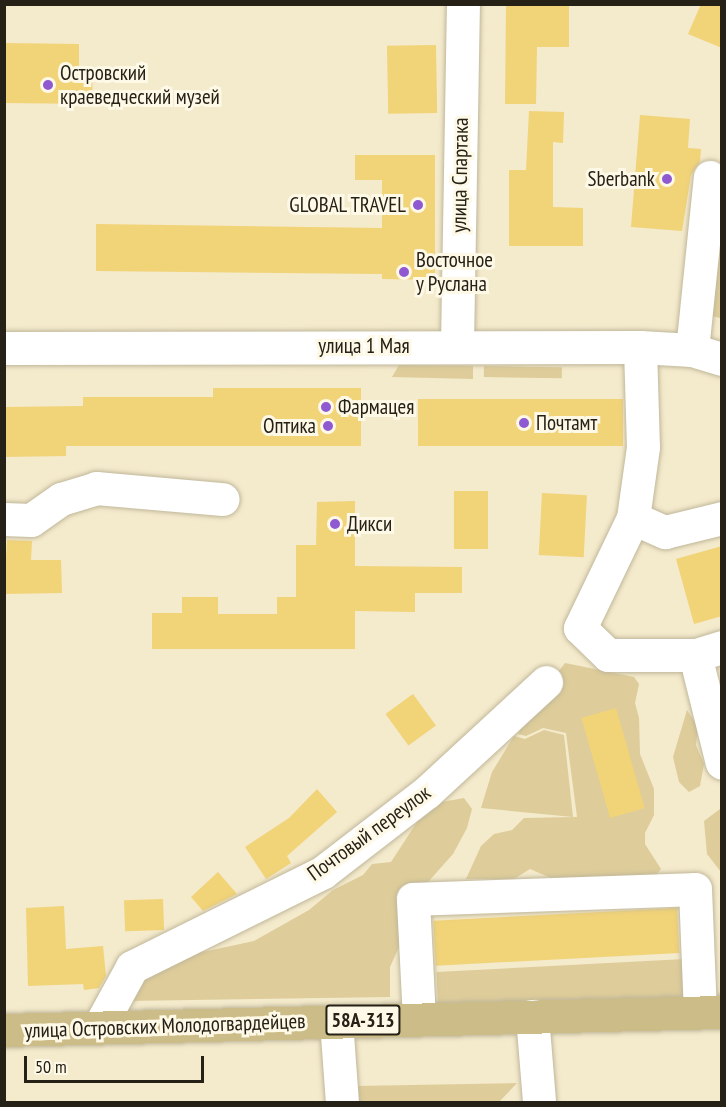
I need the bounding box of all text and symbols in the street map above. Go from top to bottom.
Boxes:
place label: Островский краеведческий музей [60,60,220,110]
marker: Островский краеведческий музей [41,78,55,92]
street label: улица Спартака [446,117,474,233]
place label: Sberbank [588,166,655,192]
marker: Sberbank [660,172,674,186]
place label: GLOBAL TRAVEL [288,192,406,218]
marker: GLOBAL TRAVEL [411,198,425,212]
place label: Восточное у Руслана [416,247,493,297]
marker: Восточное у Руслана [397,265,411,279]
street label: улица 1 Мая [318,333,410,359]
place label: Фармацея [338,394,414,420]
marker: Фармацея [319,400,333,414]
place label: Почтамт [536,410,597,436]
place label: Оптика [263,413,316,439]
marker: Почтамт [517,416,531,430]
marker: Оптика [321,419,335,433]
place label: Дикси [347,511,392,537]
marker: Дикси [328,517,342,531]
street label: Почтовый переулок [303,780,435,886]
road number: 58А-313 [324,1003,402,1037]
street label: улица Островских Молодогвардейцев [24,1008,306,1044]
scale bar [27,1044,207,1082]
text: 50 m [35,1055,67,1078]

